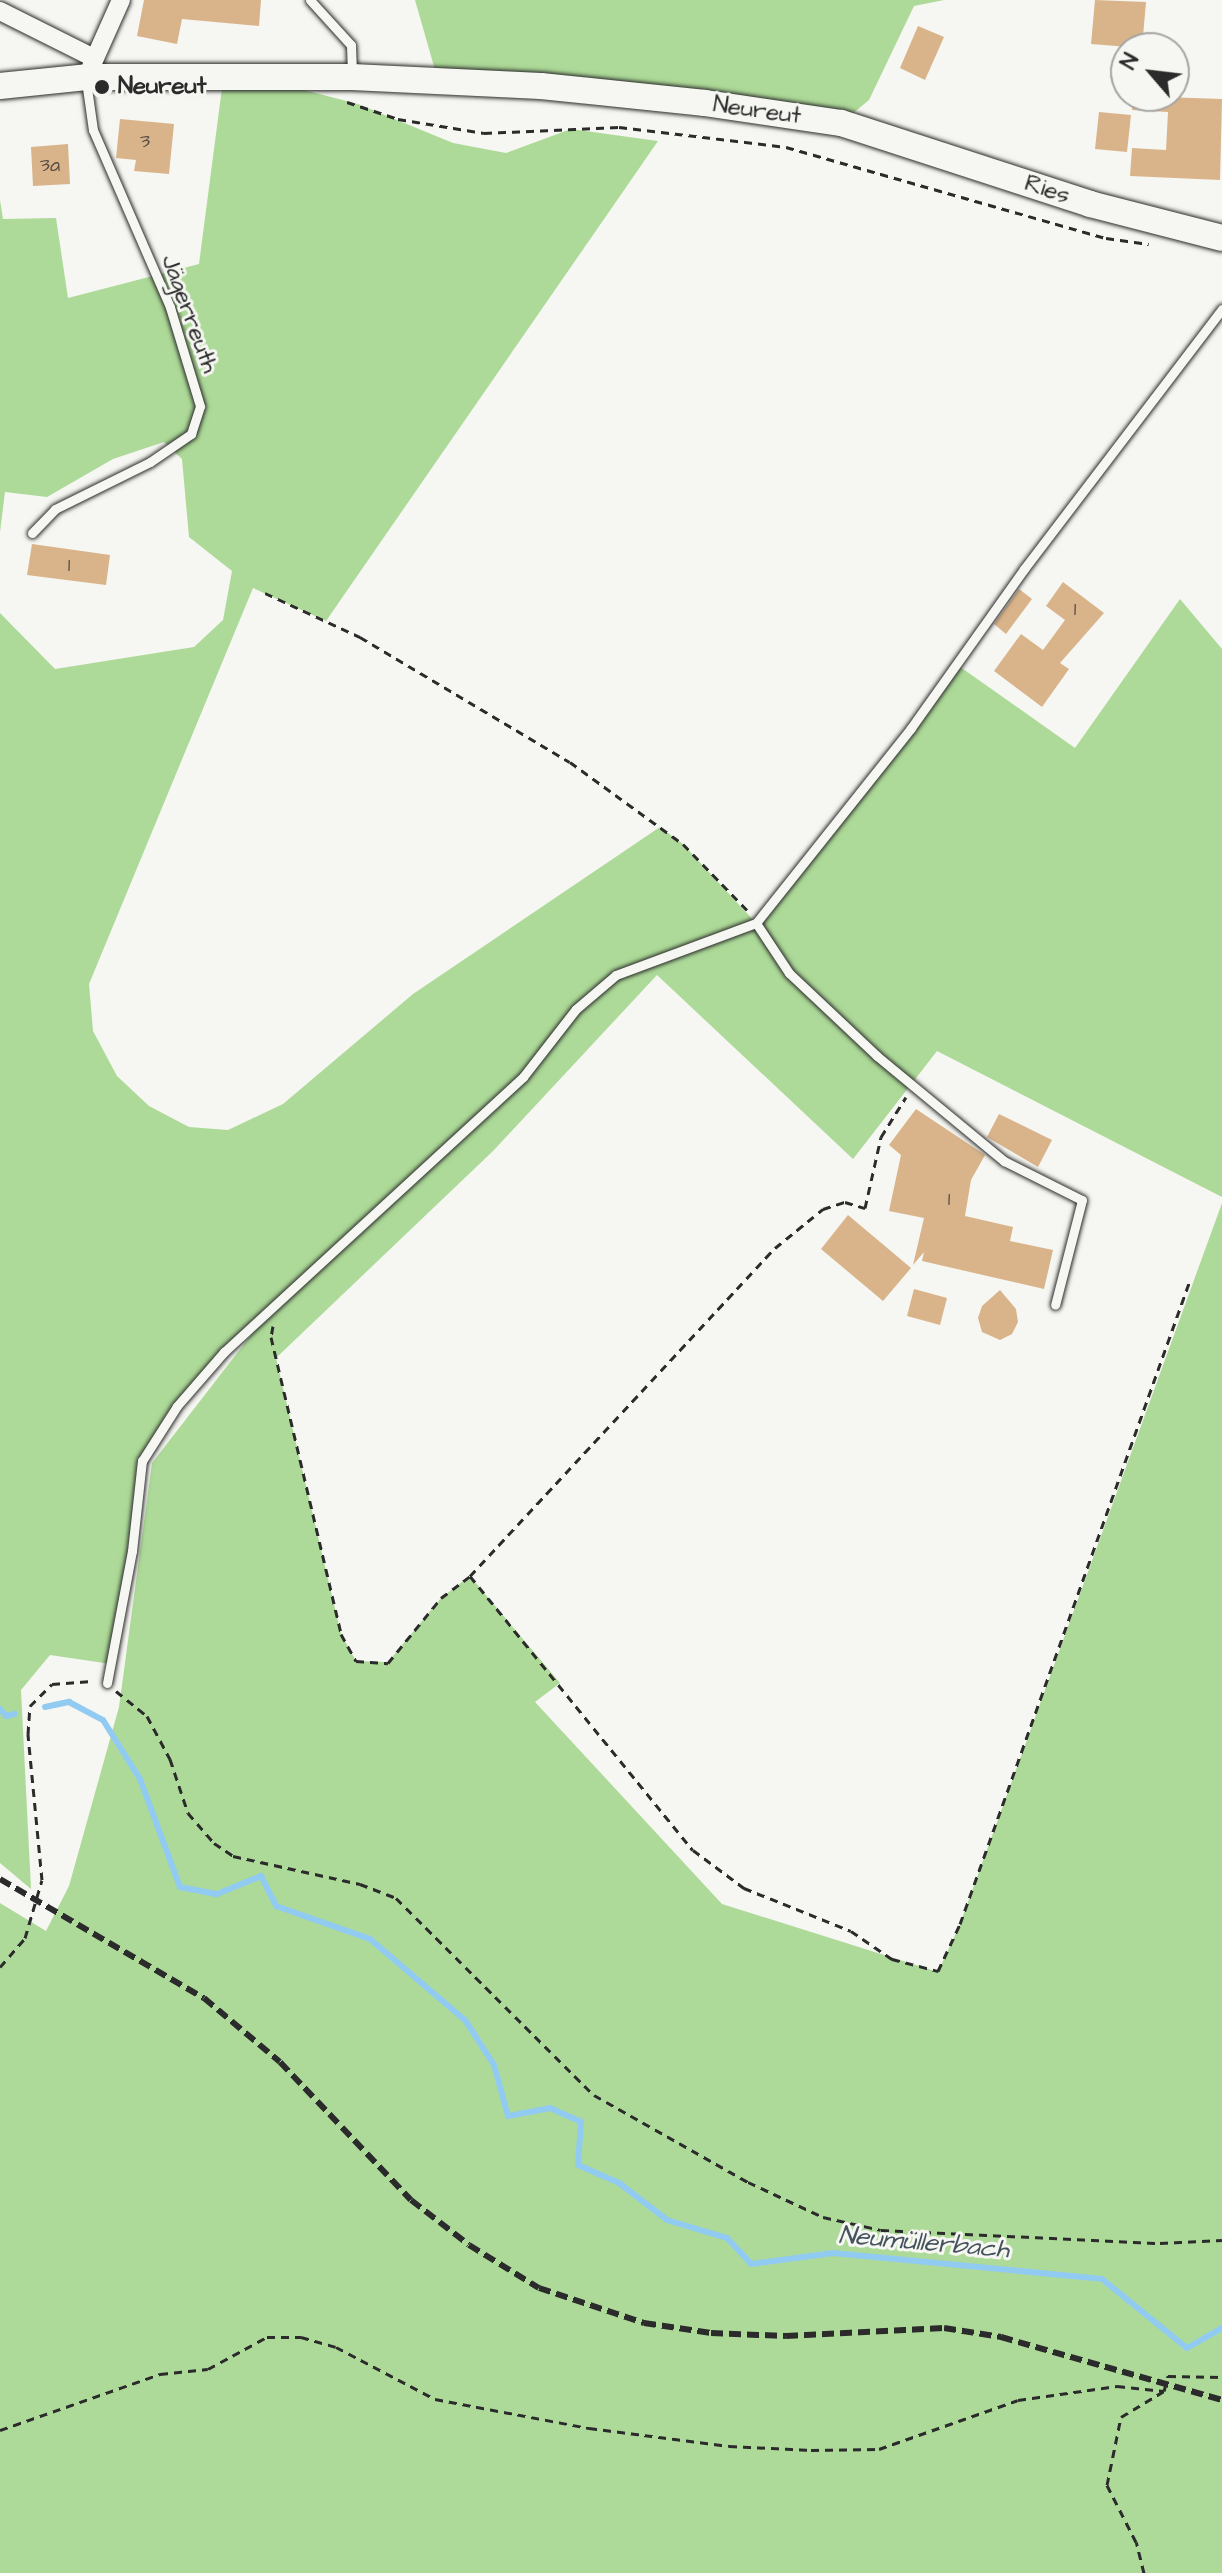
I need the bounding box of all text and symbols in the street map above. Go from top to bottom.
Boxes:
north arrow [1110,32,1190,112]
text: N [1113,48,1147,75]
place label: Neureut [118,73,206,101]
marker: Neureut [93,78,111,96]
street label: Neureut [711,91,803,131]
house number: 3 [140,129,150,153]
house number: 3a [40,153,60,177]
street label: Ries [1021,169,1073,211]
street label: Jägerreuth [154,251,224,377]
house number: 1 [68,553,70,577]
house number: 1 [1074,597,1076,621]
house number: 1 [948,1187,950,1211]
water label: Neumüllerbach [838,2220,1010,2266]

